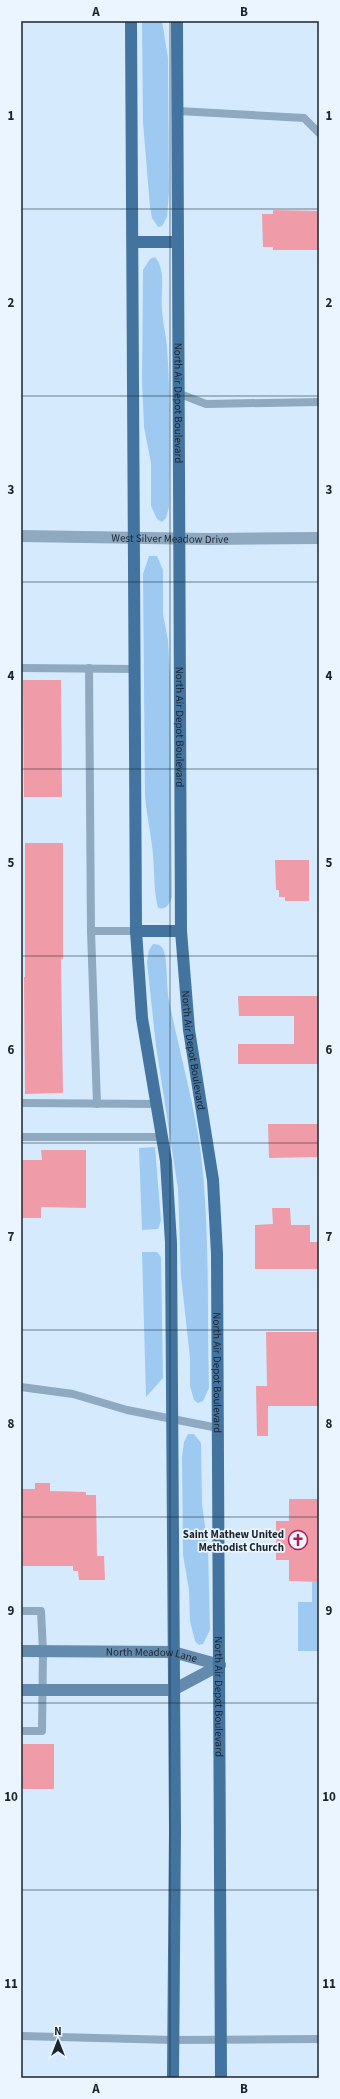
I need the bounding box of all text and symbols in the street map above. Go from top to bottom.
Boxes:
text: A [91,3,100,21]
text: B [240,3,248,21]
text: 1 [8,107,15,125]
text: 1 [326,107,333,125]
text: 2 [8,294,15,312]
text: 2 [326,294,333,312]
street label: North Air Depot Boulevard [170,343,186,463]
text: 3 [8,481,15,499]
text: 3 [326,481,333,499]
street label: West Silver Meadow Drive [111,530,229,547]
text: 4 [8,667,15,685]
street label: North Air Depot Boulevard [172,667,187,787]
text: 4 [326,667,333,685]
text: 5 [8,854,15,872]
text: 5 [326,854,333,872]
street label: North Air Depot Boulevard [178,990,209,1111]
text: 6 [8,1041,15,1059]
text: 6 [326,1041,333,1059]
text: 7 [8,1228,15,1246]
text: 7 [326,1228,333,1246]
street label: North Air Depot Boulevard [209,1312,225,1433]
text: 8 [8,1415,15,1433]
text: 8 [326,1415,333,1433]
place label: Saint Mathew United Methodist Church [183,1527,284,1555]
church icon: Saint Mathew United Methodist Church [287,1529,309,1551]
text: 9 [8,1602,15,1620]
text: 9 [326,1602,333,1620]
street label: North Air Depot Boulevard [211,1636,226,1757]
street label: North Meadow Lane [106,1645,200,1667]
text: 10 [4,1788,18,1806]
text: 10 [322,1788,336,1806]
text: 11 [4,1975,18,1993]
text: 11 [322,1975,336,1993]
north arrow [38,2021,78,2061]
text: N [54,2024,62,2039]
text: A [91,2080,100,2098]
text: B [240,2080,248,2098]

